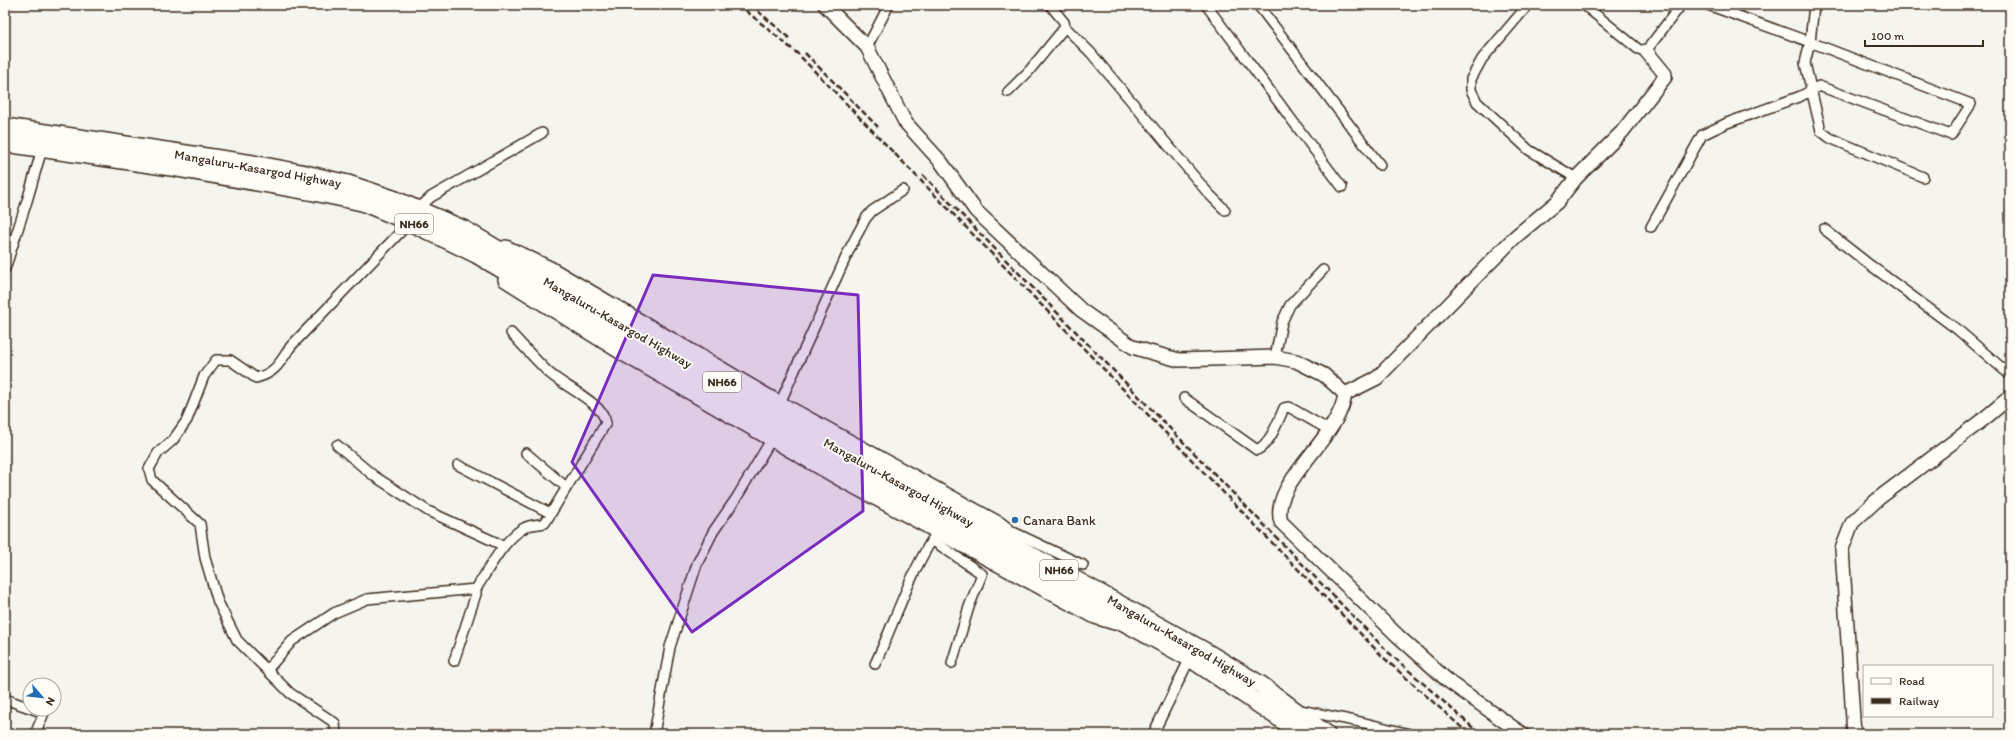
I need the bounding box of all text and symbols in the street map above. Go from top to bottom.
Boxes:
scale bar [1865,22,1983,48]
text: 100 m [1871,29,1904,43]
street label: Mangaluru-Kasargod Highway [173,146,343,191]
road number: NH66 [395,214,433,234]
street label: Mangaluru-Kasargod Highway [541,274,695,371]
road number: NH66 [703,372,741,392]
street label: Mangaluru-Kasargod Highway [821,435,976,530]
place label: Canara Bank [1023,513,1096,528]
marker: Canara Bank [1010,515,1020,525]
road number: NH66 [1040,560,1078,580]
street label: Mangaluru-Kasargod Highway [1105,592,1259,689]
legend [1863,665,1993,717]
text: Road [1899,674,1925,688]
north arrow [22,677,62,717]
text: Railway [1899,694,1939,708]
text: N [43,695,58,708]

